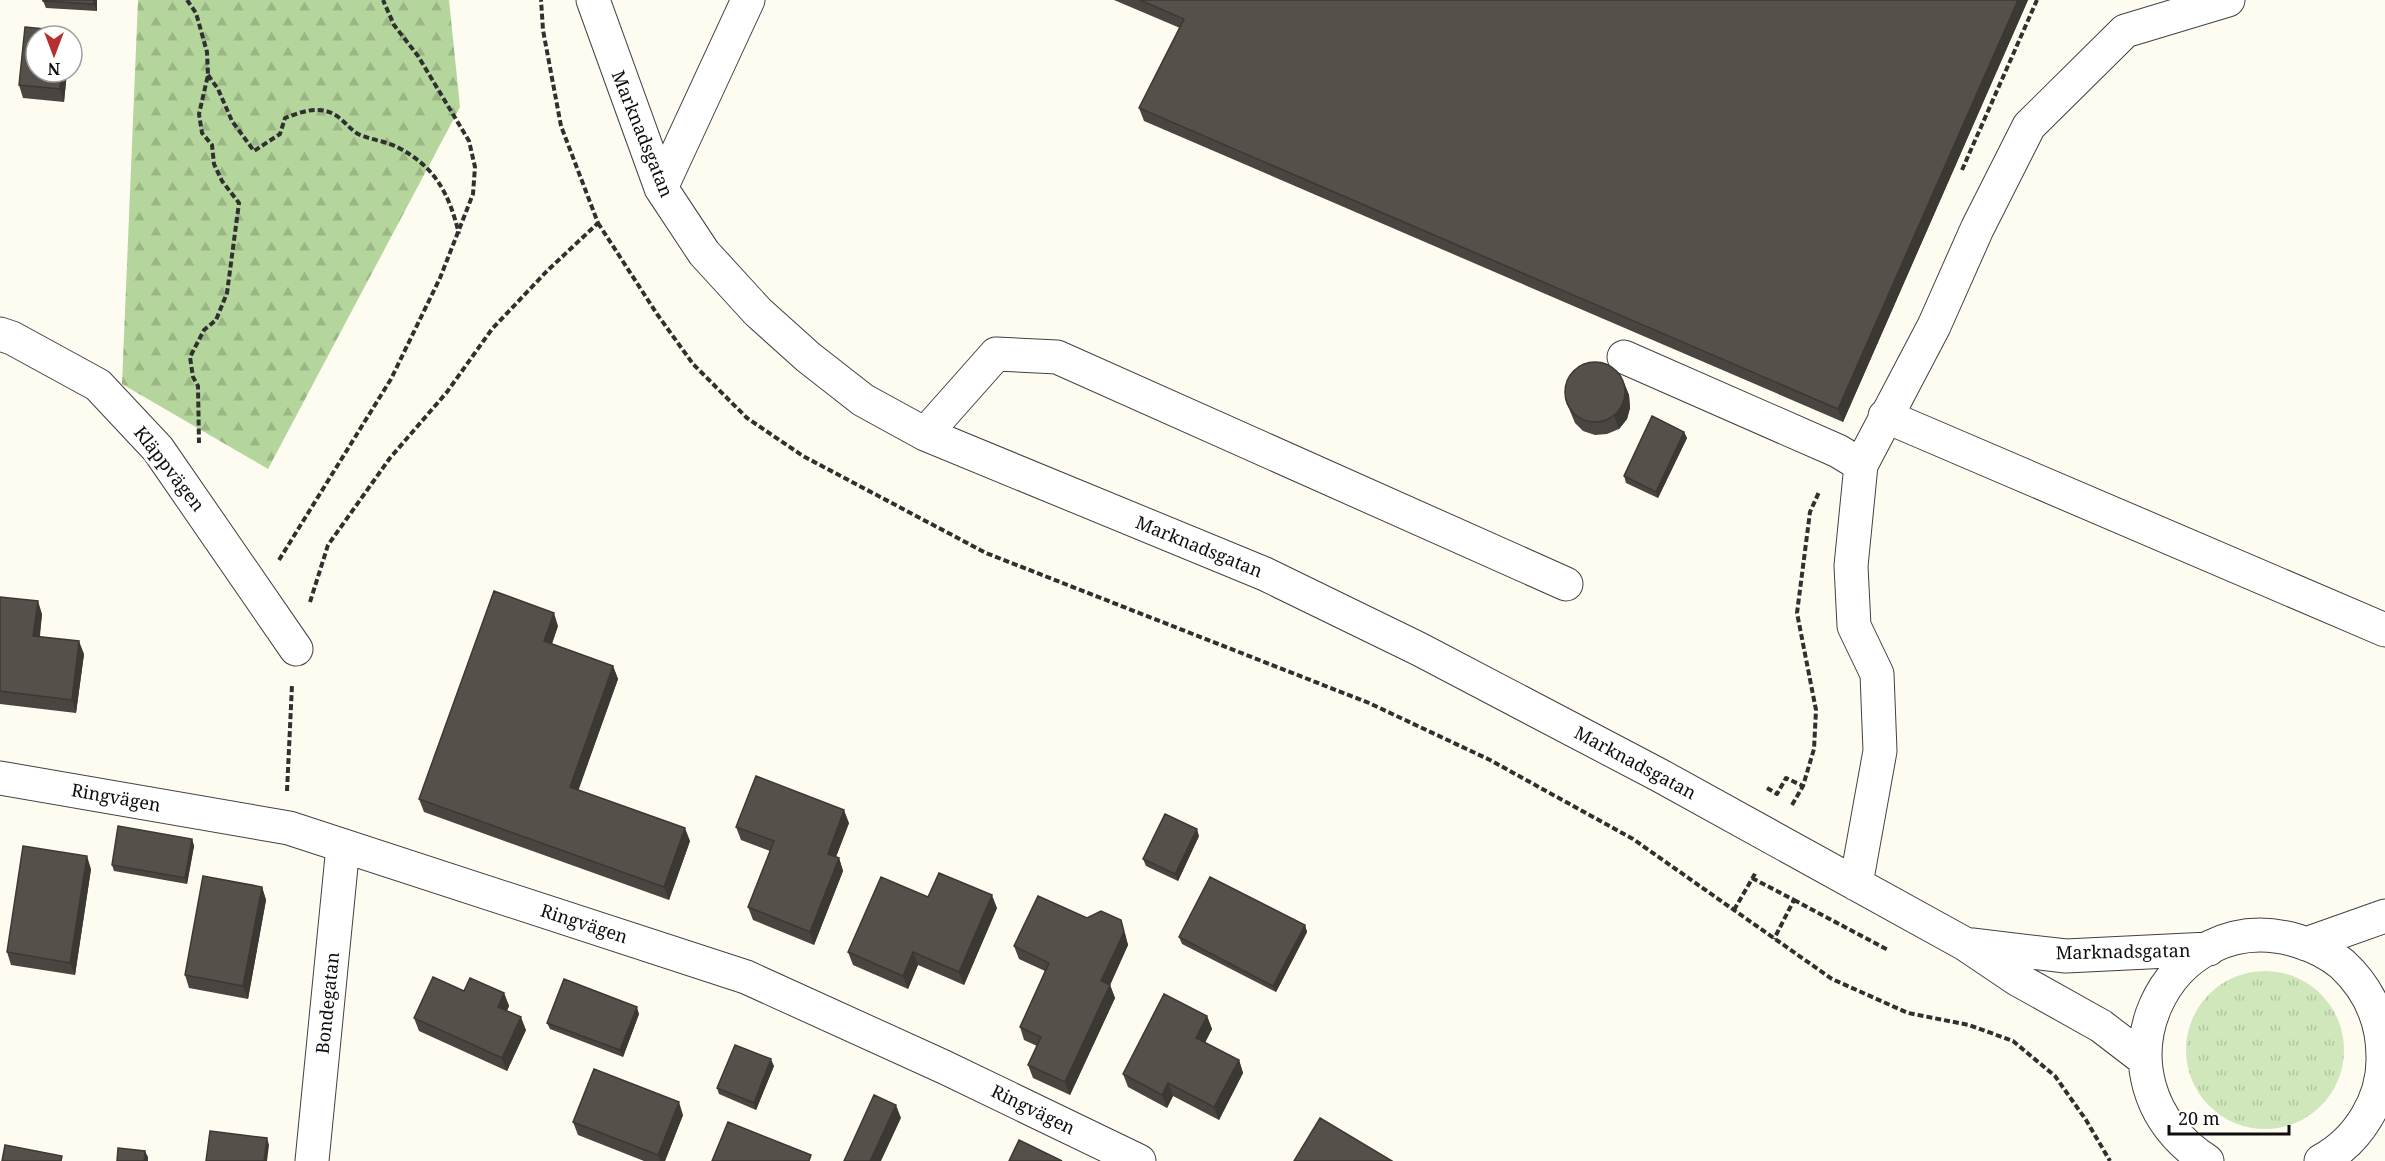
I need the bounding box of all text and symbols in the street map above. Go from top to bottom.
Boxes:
north arrow [24,24,84,84]
text: N [47,58,60,80]
street label: Marknadsgatan [607,67,679,201]
street label: Kläppvägen [129,421,211,516]
street label: Marknadsgatan [1132,510,1267,583]
street label: Marknadsgatan [1570,720,1701,805]
street label: Ringvägen [70,777,163,817]
street label: Ringvägen [538,898,631,949]
street label: Marknadsgatan [2055,938,2191,964]
street label: Bondegatan [310,950,344,1055]
street label: Ringvägen [988,1079,1080,1140]
scale bar [2169,1098,2289,1136]
text: 20 m [2178,1106,2220,1130]

